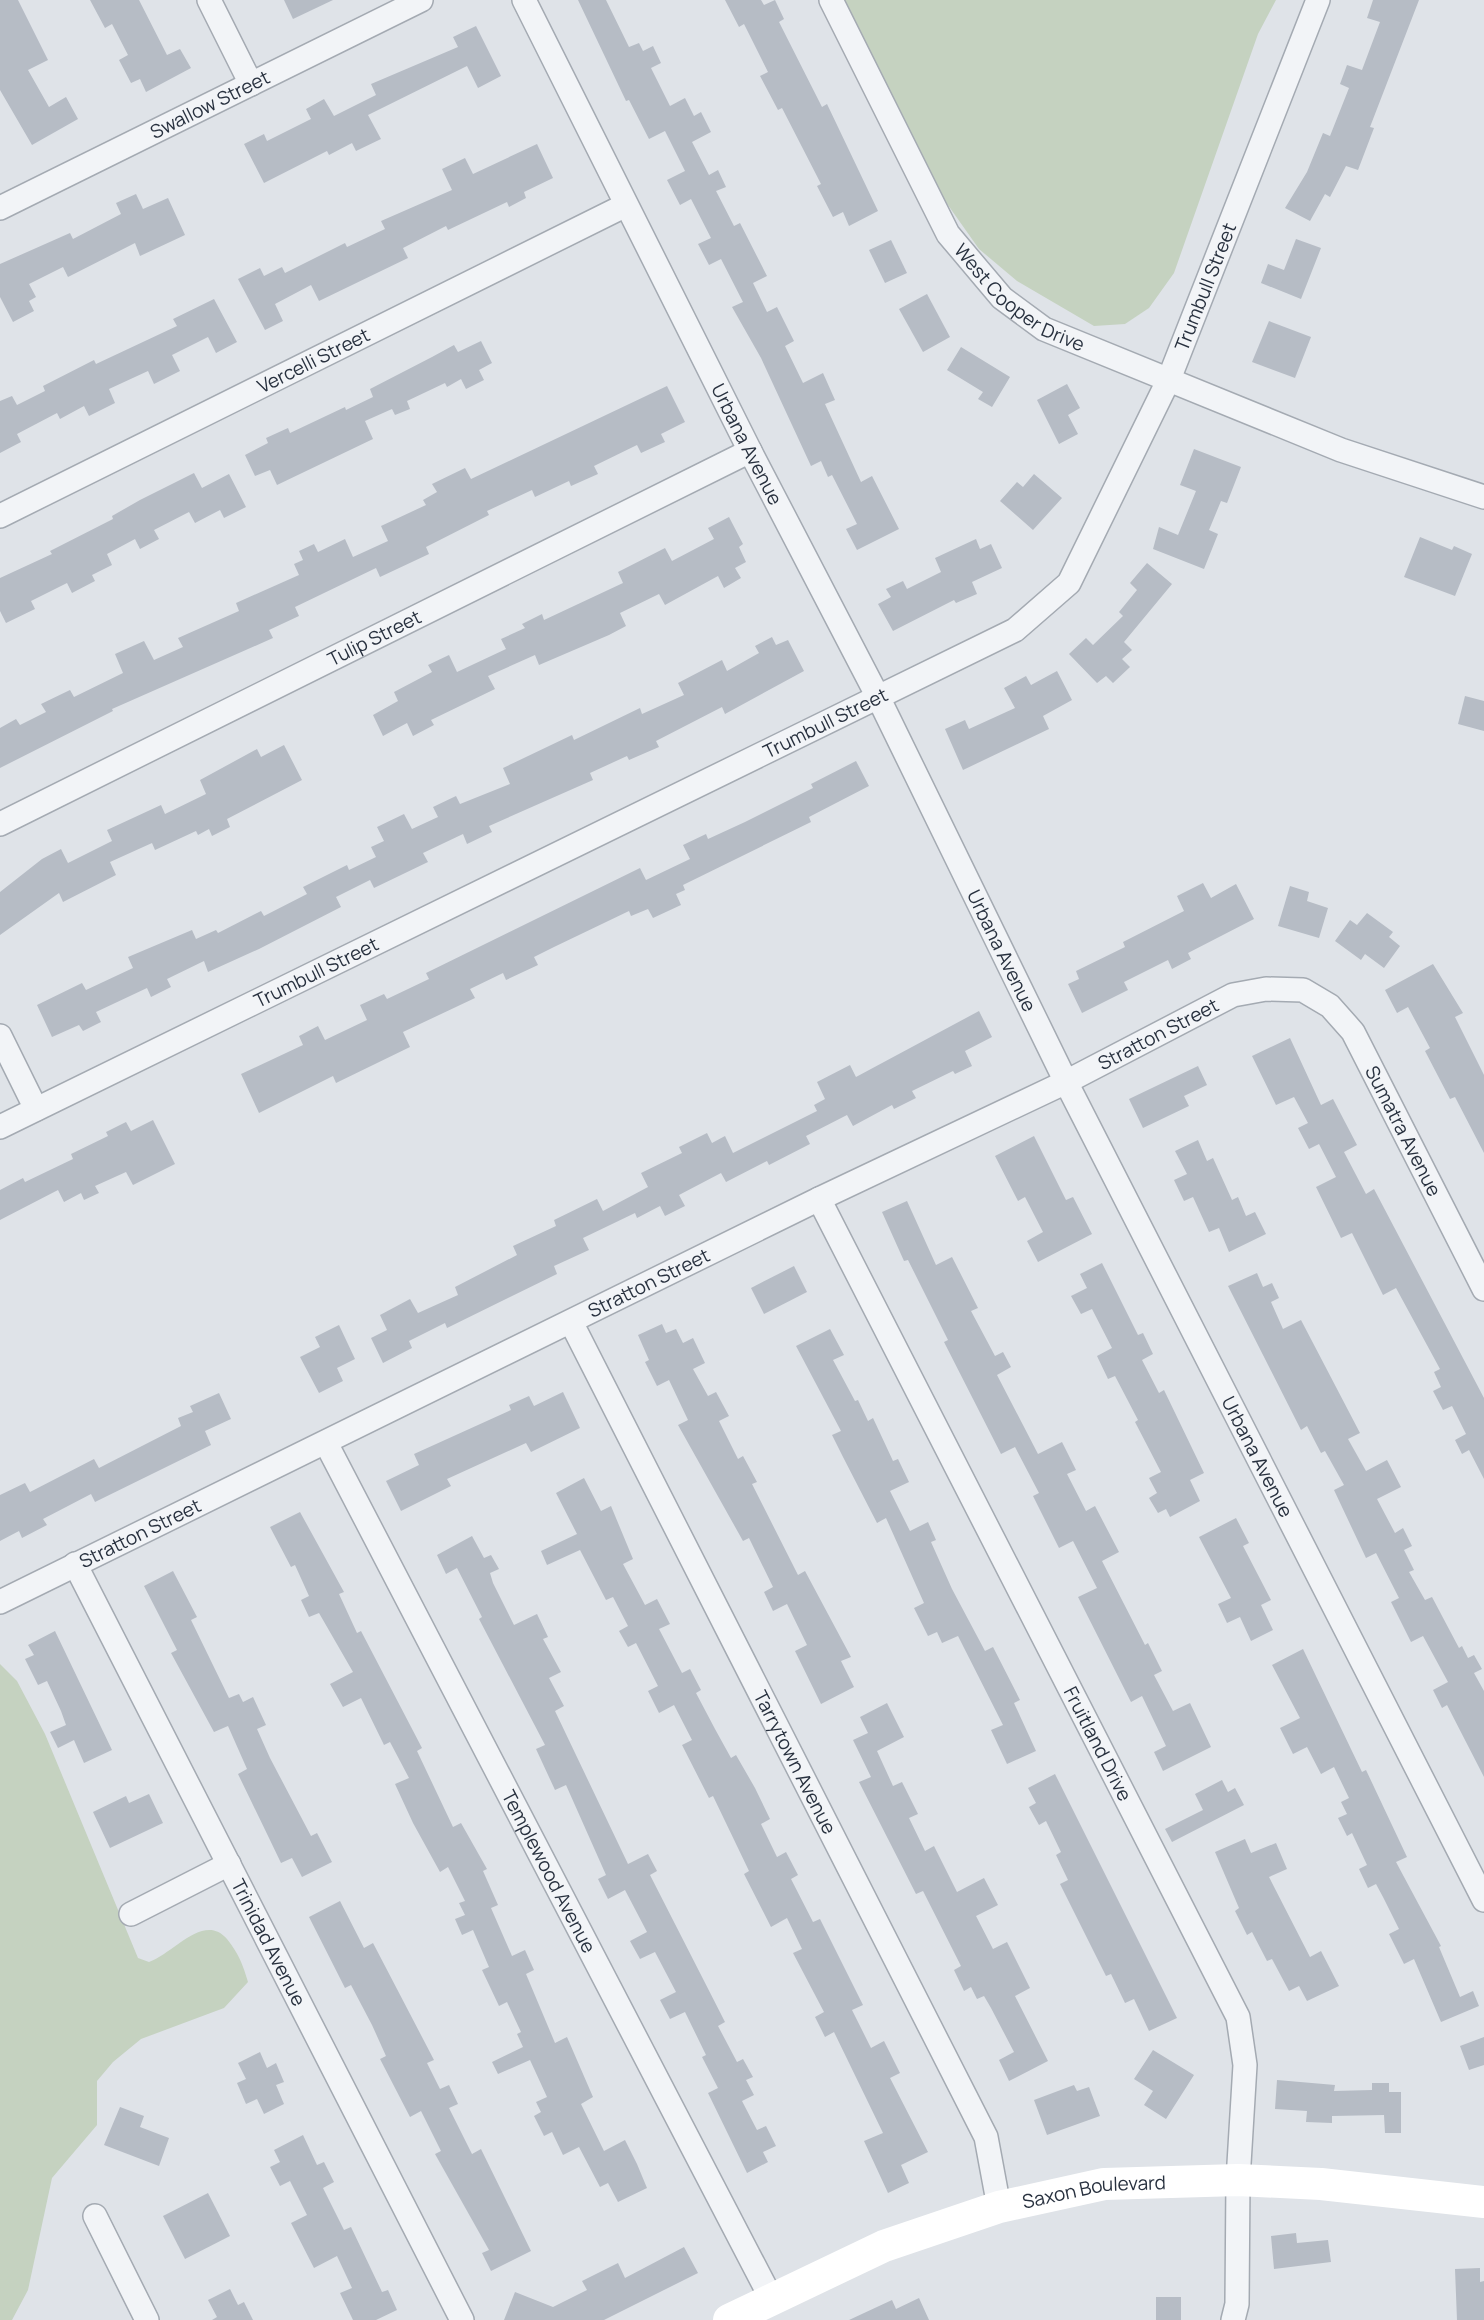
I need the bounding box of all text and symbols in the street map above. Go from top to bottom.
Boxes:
street label: Swallow Street [146,64,274,145]
street label: Trumbull Street [1168,219,1242,355]
street label: West Cooper Drive [948,238,1089,357]
street label: Vercelli Street [253,321,374,399]
street label: Urbana Avenue [705,379,789,509]
street label: Tulip Street [323,604,425,672]
street label: Trumbull Street [759,681,892,764]
street label: Urbana Avenue [961,885,1043,1016]
street label: Trumbull Street [249,931,383,1014]
street label: Stratton Street [1093,992,1223,1076]
street label: Sumatra Avenue [1359,1061,1448,1201]
street label: Stratton Street [583,1242,714,1324]
street label: Urbana Avenue [1216,1392,1299,1522]
street label: Stratton Street [75,1492,205,1574]
street label: Fruitland Drive [1058,1682,1138,1806]
street label: Tarrytown Avenue [748,1686,843,1838]
street label: Templewood Avenue [496,1786,602,1957]
street label: Trinidad Avenue [225,1874,312,2010]
street label: Saxon Boulevard [1020,2169,1166,2215]

